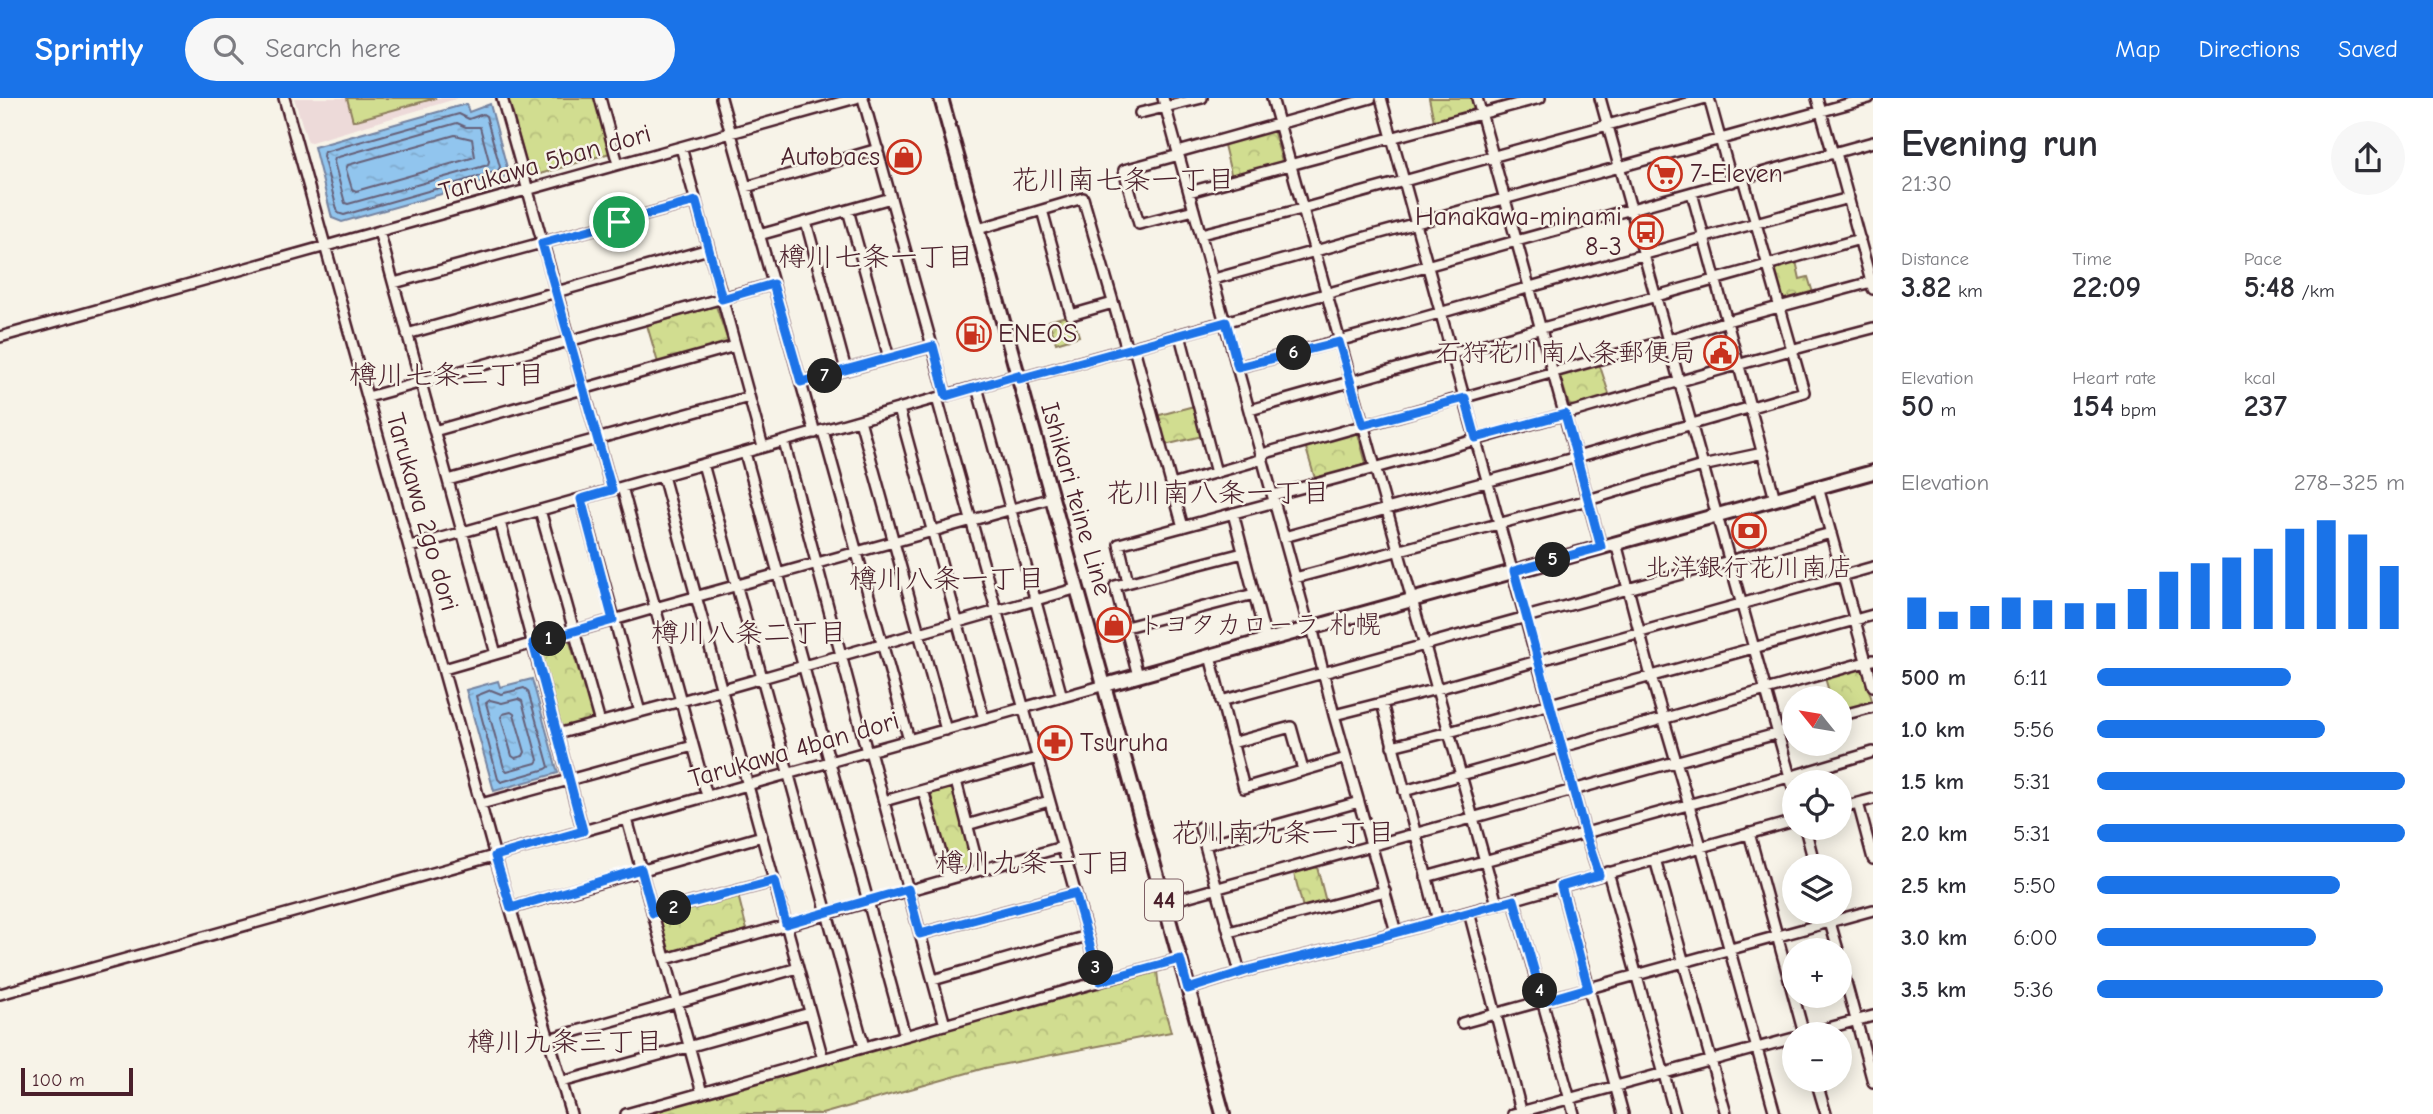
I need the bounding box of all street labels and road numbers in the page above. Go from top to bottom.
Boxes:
street label: Tarukawa 5ban dori [436,118,654,208]
street label: Ishikari teine Line [1034,399,1118,599]
street label: Tarukawa 2go dori [379,410,465,614]
street label: Tarukawa 4ban dori [685,706,903,794]
road number: 44 [1145,880,1183,920]

